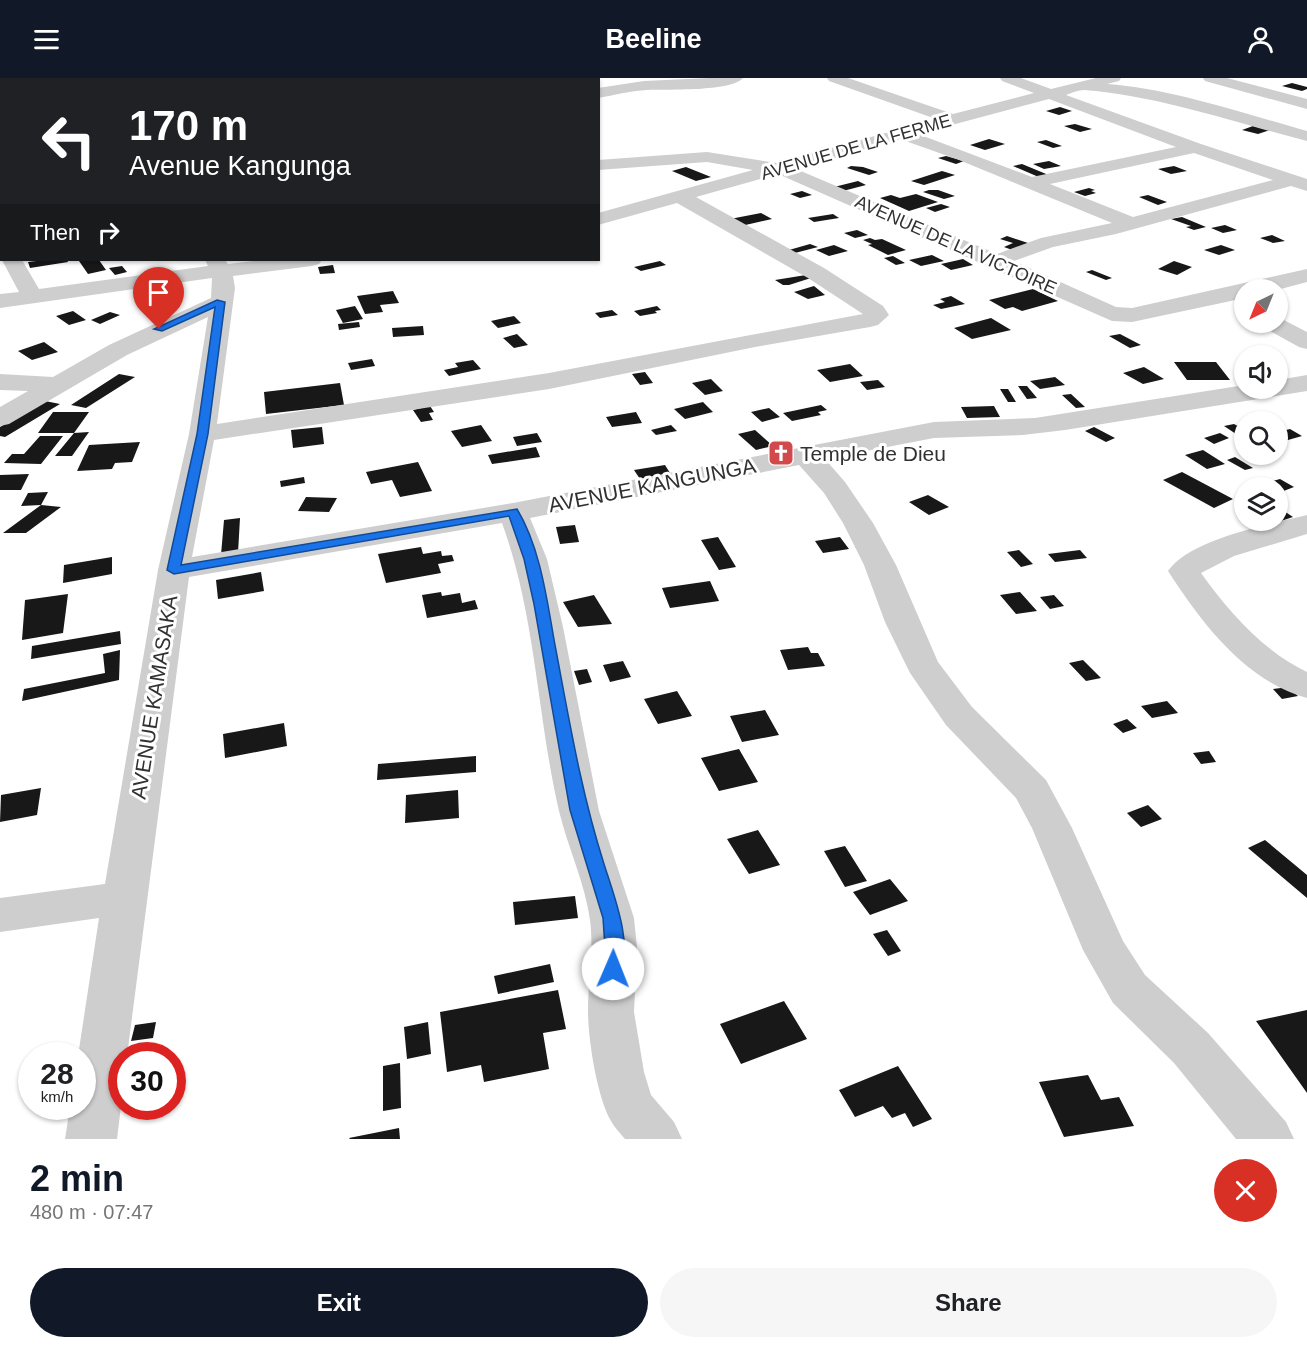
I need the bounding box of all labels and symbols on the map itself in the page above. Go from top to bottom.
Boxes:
street label: AVENUE DE LA FERME [759,110,953,184]
street label: AVENUE DE LA VICTOIRE [852,191,1060,299]
pin [133,267,184,329]
north arrow [1234,279,1288,333]
church icon: Temple de Dieu [766,438,796,468]
place label: Temple de Dieu [800,442,946,465]
street label: AVENUE KANGUNGA [546,454,758,516]
street label: AVENUE KAMASAKA [127,593,181,801]
position arrow [581,937,645,1001]
speed limit sign: 30 [108,1042,186,1120]

